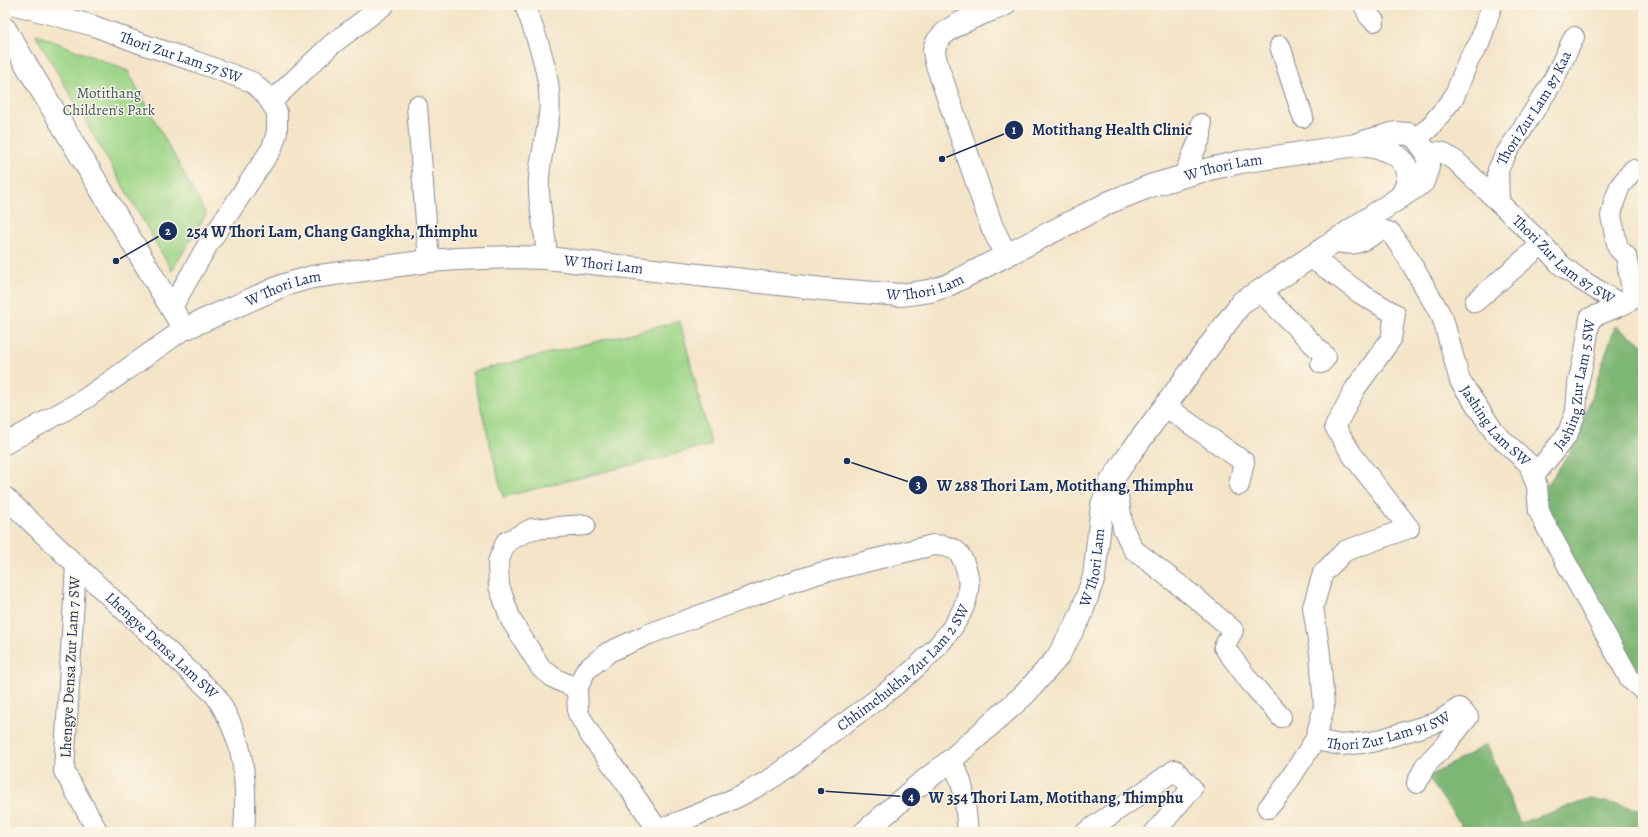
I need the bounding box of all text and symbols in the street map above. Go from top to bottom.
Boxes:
street label: Thori Zur Lam 57 SW [117,26,245,88]
street label: Thori Zur Lam 87 Kaa [1492,47,1576,168]
park label: Motithang Children's Park [63,83,156,120]
callout: Motithang Health Clinic [1004,116,1200,144]
text: Motithang Health Clinic [1032,119,1192,141]
text: 1 [1012,122,1017,138]
street label: W Thori Lam [1181,149,1264,186]
street label: Thori Zur Lam 87 SW [1508,211,1619,308]
callout: 254 W Thori Lam, Chang Gangkha, Thimphu [158,217,486,245]
text: 254 W Thori Lam, Chang Gangkha, Thimphu [186,221,478,243]
text: 2 [165,223,171,239]
street label: W Thori Lam [562,250,645,279]
street label: W Thori Lam [241,266,323,311]
street label: W Thori Lam [885,268,968,305]
street label: Jashing Zur Lam 5 SW [1549,318,1600,454]
street label: Jashing Lam SW [1456,381,1535,471]
callout: W 288 Thori Lam, Motithang, Thimphu [908,471,1202,499]
text: W 288 Thori Lam, Motithang, Thimphu [936,475,1194,497]
text: 3 [915,477,921,493]
street label: W Thori Lam [1074,527,1109,610]
street label: Lhengye Densa Zur Lam 7 SW [55,576,85,758]
street label: Lhengye Densa Lam SW [101,588,223,703]
street label: Chhimchukha Zur Lam 2 SW [833,601,974,736]
street label: Thori Zur Lam 91 SW [1325,706,1455,755]
callout: W 354 Thori Lam, Motithang, Thimphu [901,783,1192,811]
text: W 354 Thori Lam, Motithang, Thimphu [928,787,1184,809]
text: 4 [908,789,914,805]

